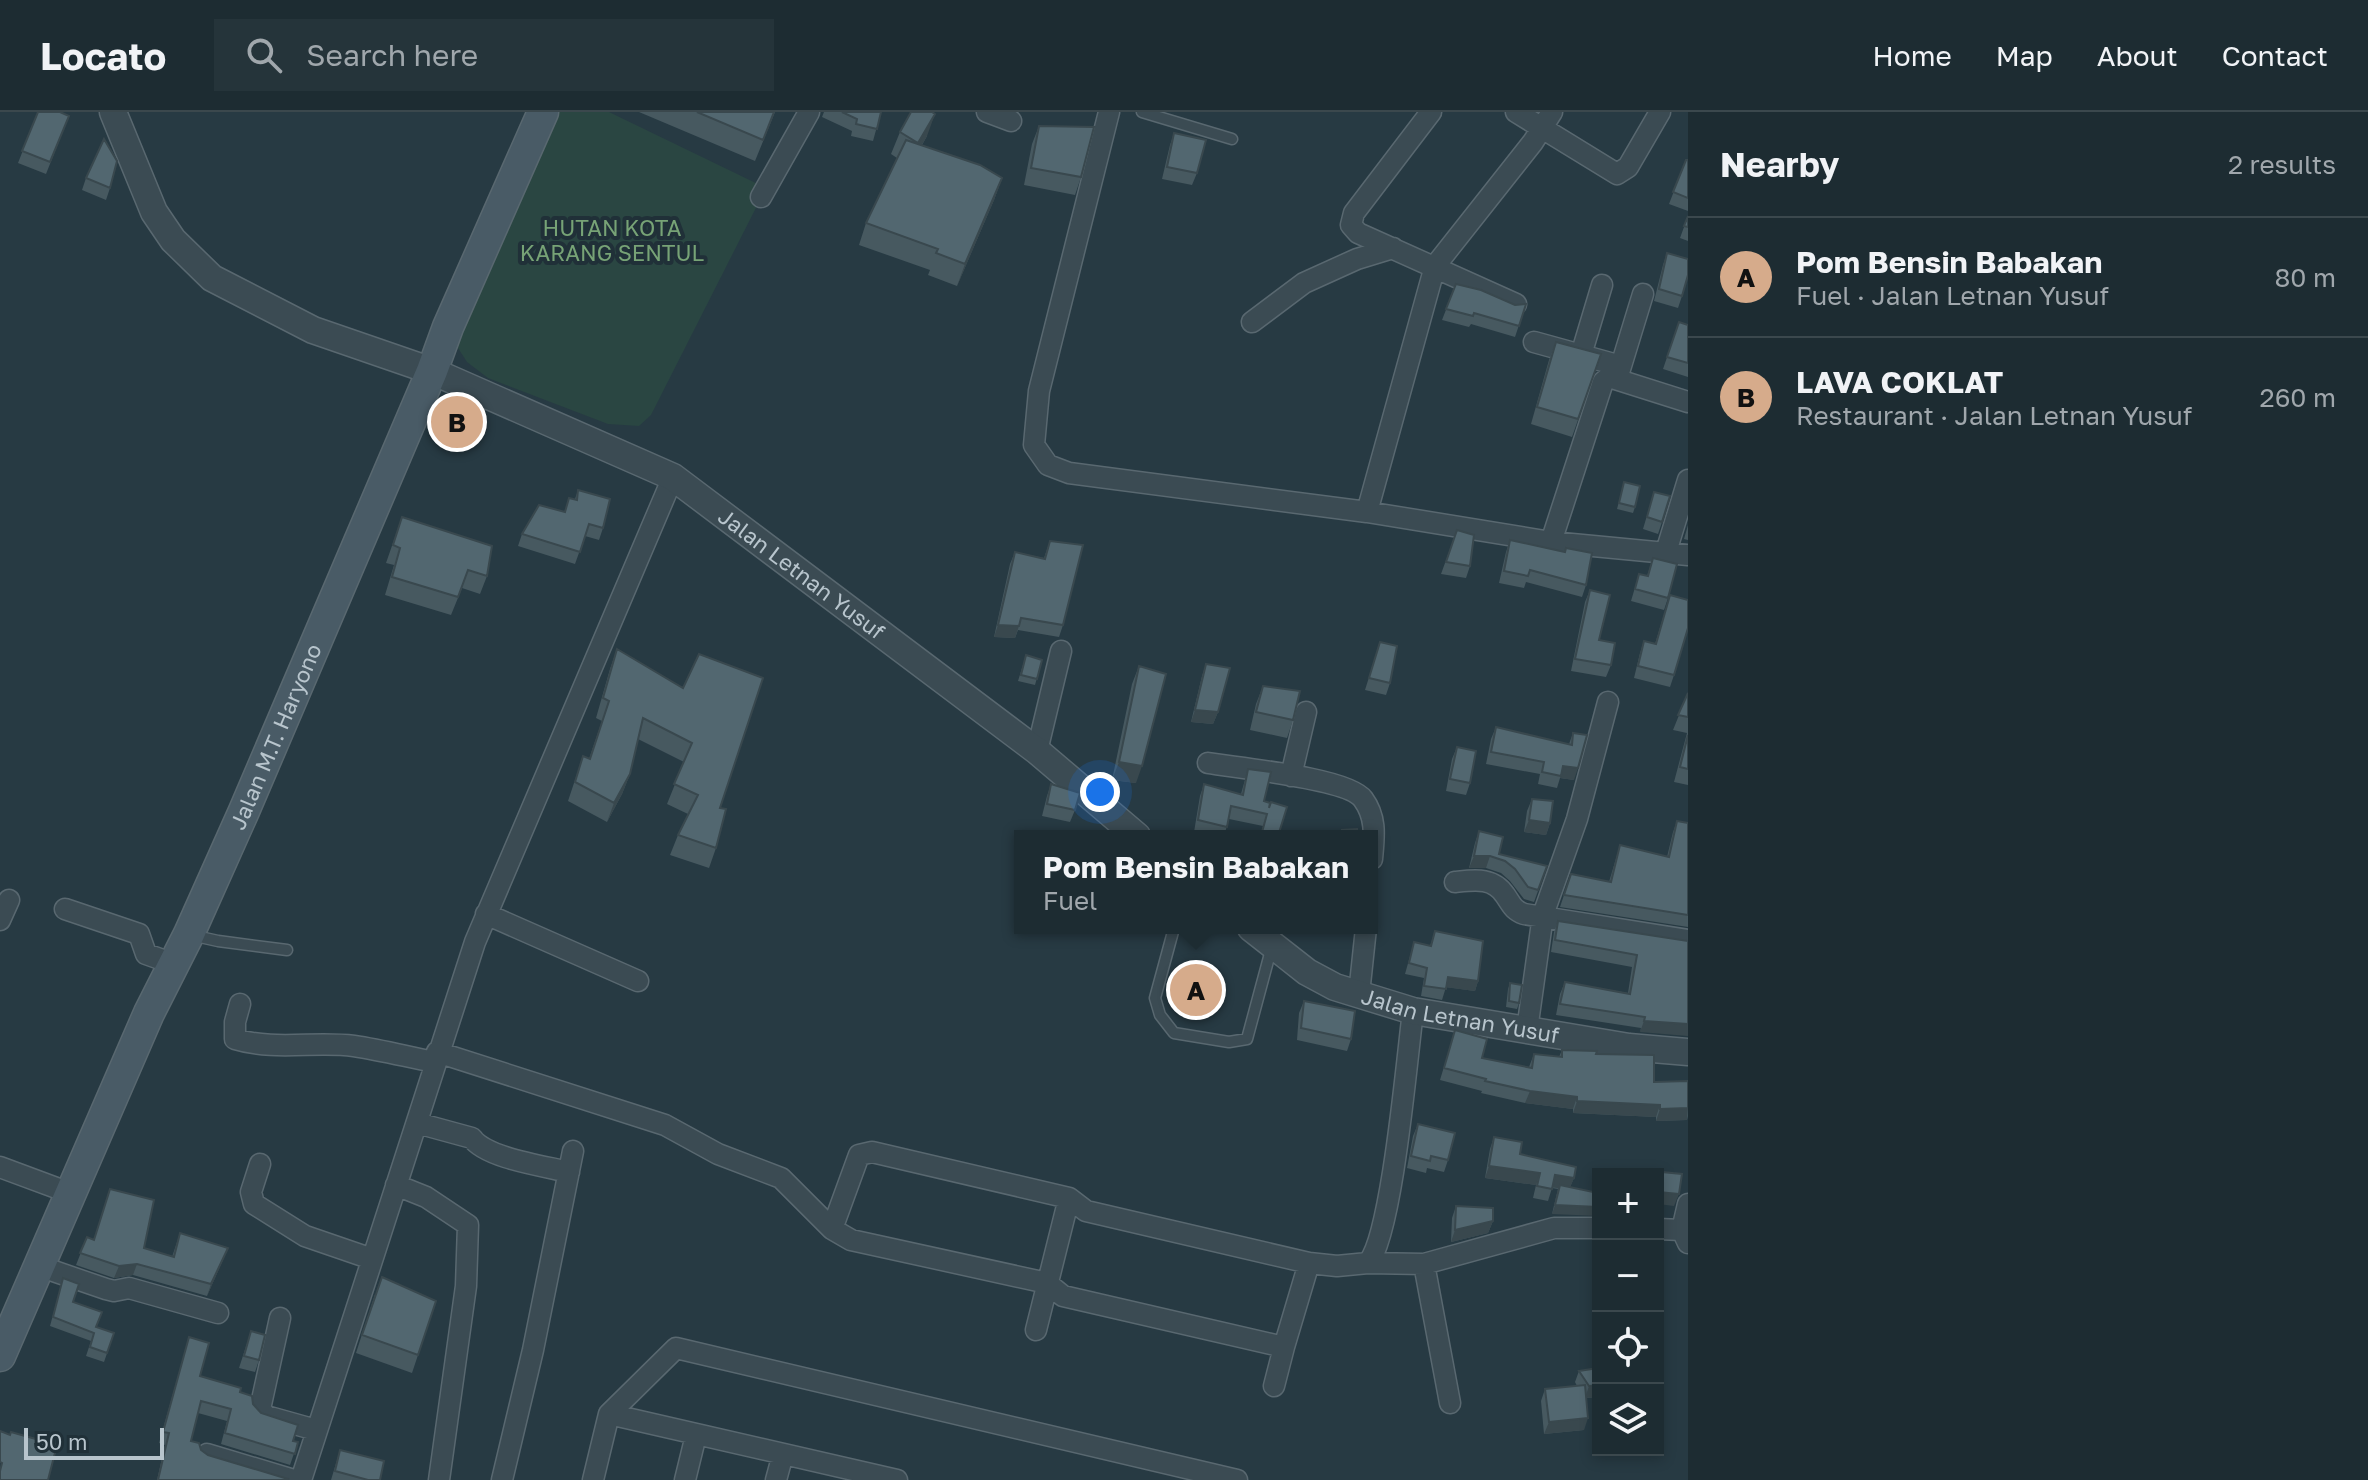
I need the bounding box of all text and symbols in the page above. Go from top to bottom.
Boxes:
search box [214,19,774,91]
text: Locato [40,33,166,78]
icon: search [242,33,286,77]
text: Search here [306,37,478,73]
text: Home [1873,39,1952,72]
text: Map [1996,39,2053,72]
text: About [2097,39,2178,72]
text: Contact [2222,39,2328,72]
text: Nearby [1720,144,1840,184]
text: 2 results [2228,149,2336,180]
park label: HUTAN KOTA KARANG SENTUL [520,214,705,266]
text: Pom Bensin Babakan [1796,244,2102,280]
text: A [1737,262,1755,293]
text: 80 m [2275,262,2336,293]
text: Fuel · Jalan Letnan Yusuf [1796,280,2109,311]
text: LAVA COKLAT [1796,364,2003,400]
text: B [1737,382,1755,413]
text: 260 m [2260,382,2336,413]
pin: B [431,392,483,452]
text: Restaurant · Jalan Letnan Yusuf [1796,400,2192,431]
street label: Jalan Letnan Yusuf [713,502,890,645]
street label: Jalan M.T. Haryono [223,640,327,834]
your location [1080,772,1120,812]
popup [1014,830,1378,934]
text: Pom Bensin Babakan [1043,849,1349,885]
text: Fuel [1043,885,1097,916]
pin: A [1170,960,1222,1020]
street label: Jalan Letnan Yusuf [1358,982,1561,1048]
map controls [1592,1168,1664,1456]
button: + [1592,1168,1664,1240]
button: − [1592,1240,1664,1312]
button: locate [1592,1312,1664,1384]
button: layers [1592,1384,1664,1456]
scale bar [24,1424,164,1460]
text: 50 m [36,1428,87,1455]

